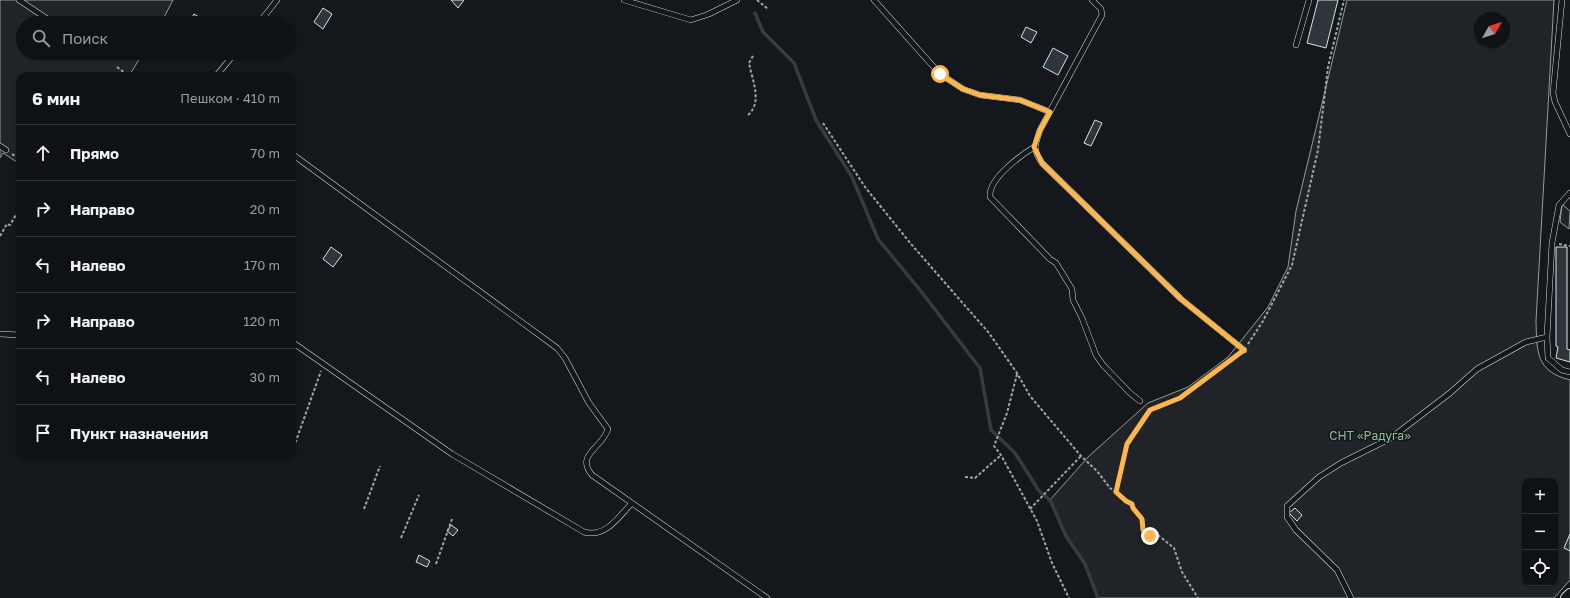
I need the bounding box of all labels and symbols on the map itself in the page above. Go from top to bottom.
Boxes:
north arrow [1474,12,1510,48]
route start [931,65,949,83]
park label: СНТ «Радуга» [1329,428,1411,443]
route end [1141,527,1159,545]

